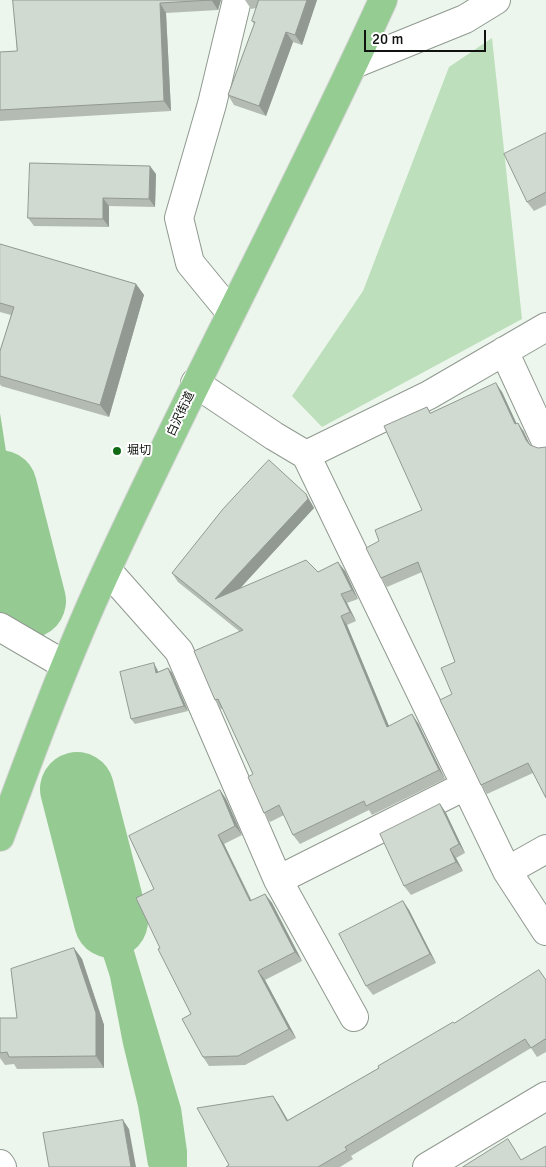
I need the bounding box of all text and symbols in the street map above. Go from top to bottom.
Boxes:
scale bar [366,20,488,52]
text: 20 m [372,30,403,48]
street label: 白沢街道 [164,389,198,439]
place label: 堀切 [127,444,151,458]
marker: 堀切 [111,445,123,457]

